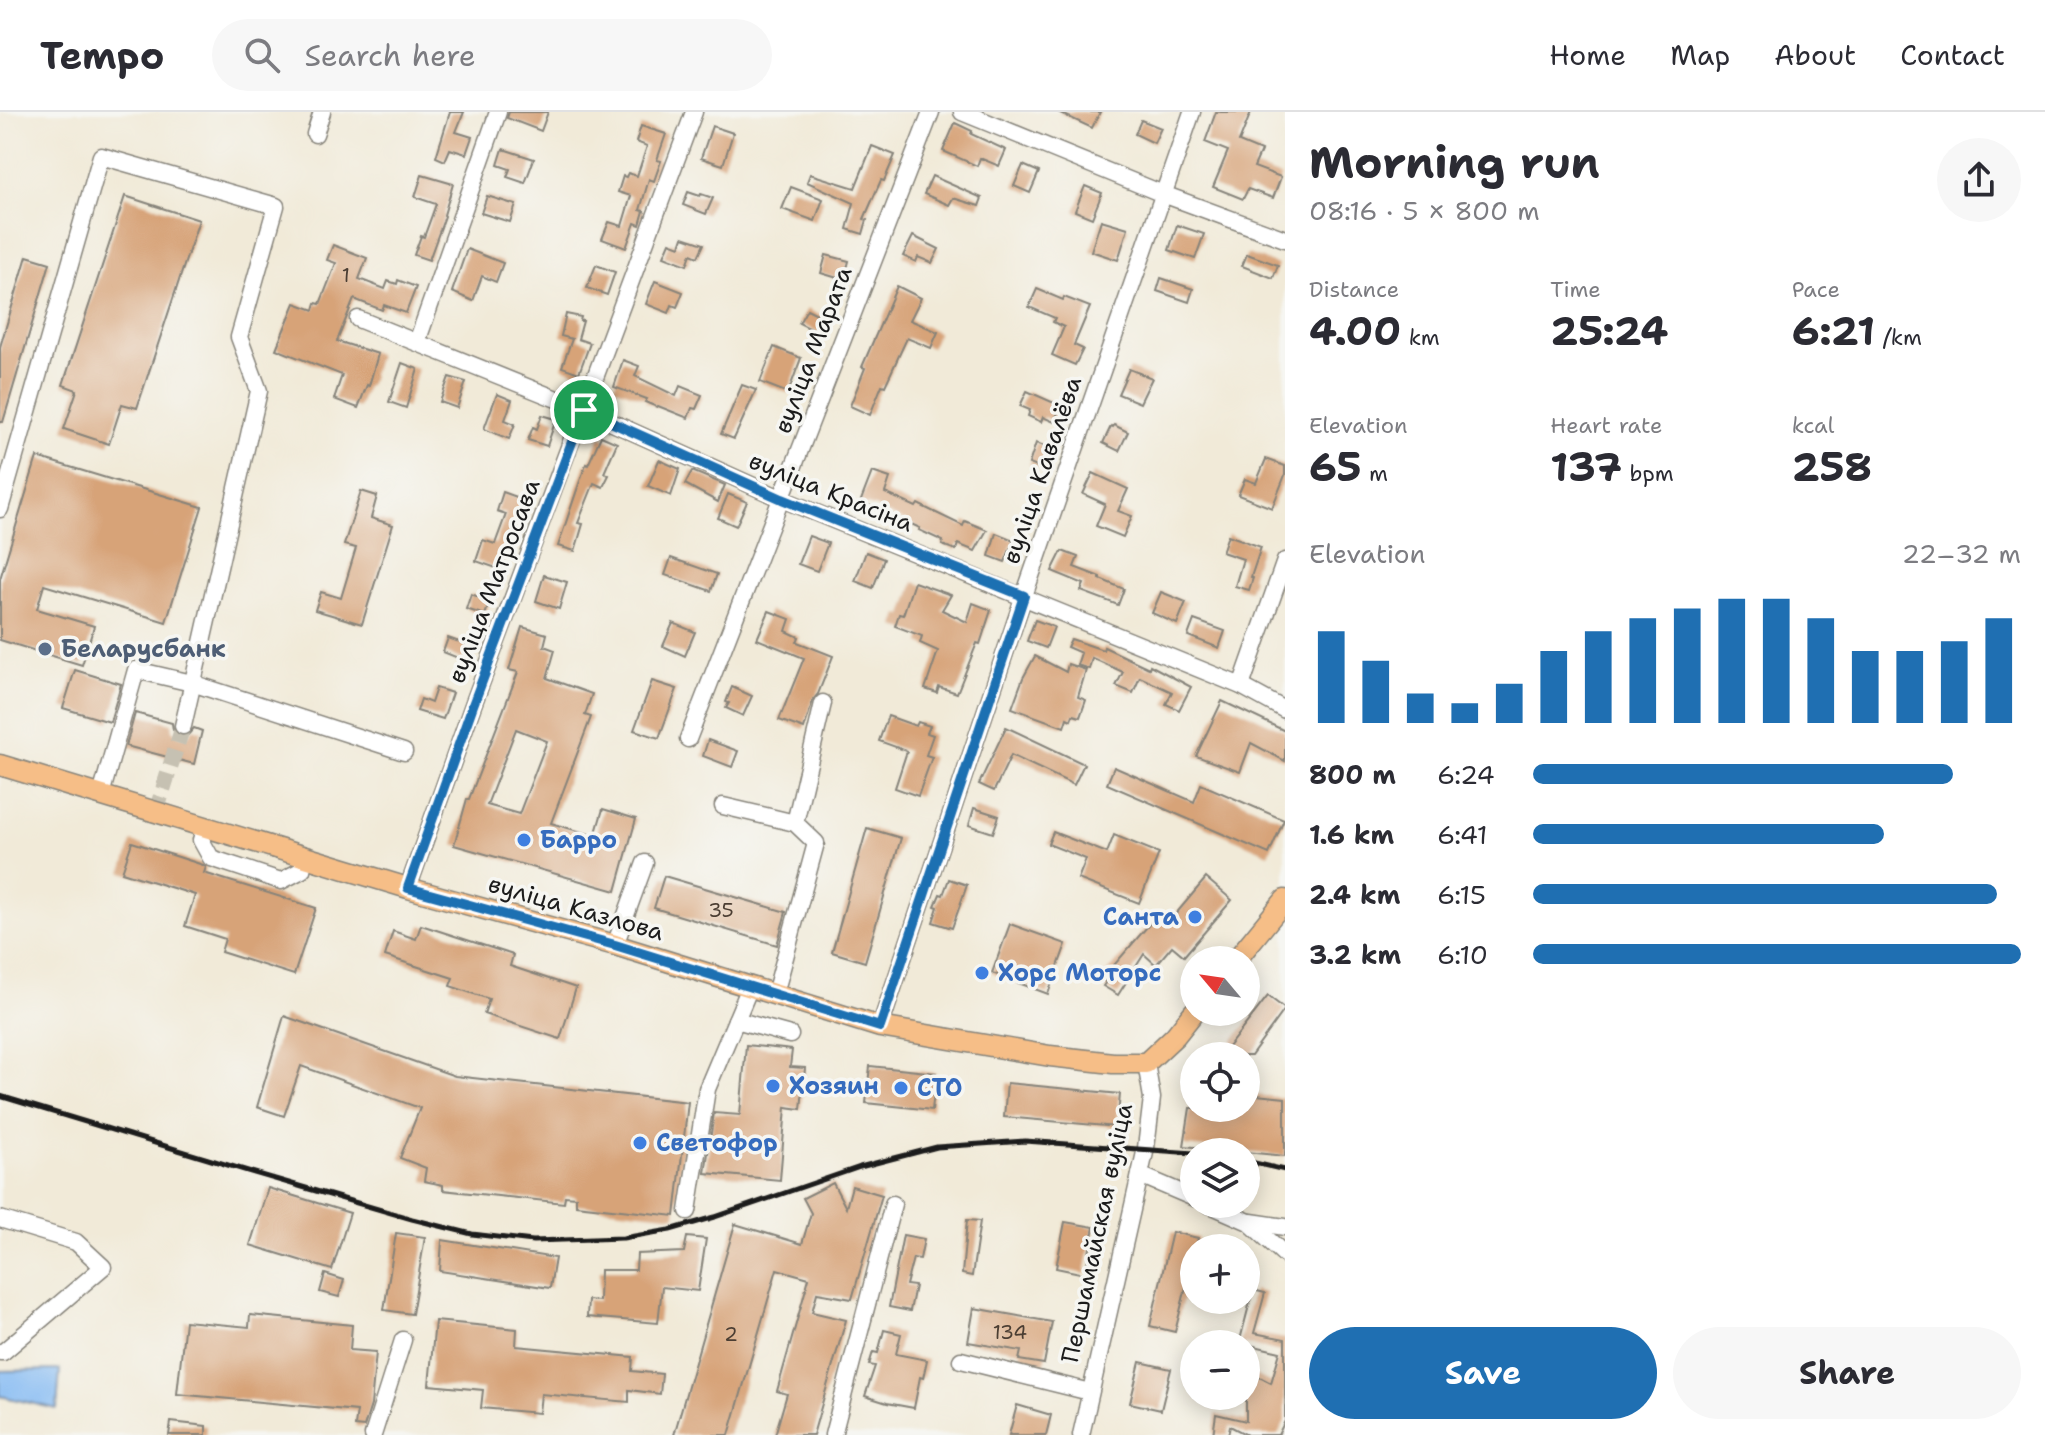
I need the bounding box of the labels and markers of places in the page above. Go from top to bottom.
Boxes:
pin [550,376,618,444]
place label: Беларусбанк [61,633,226,665]
marker: Беларусбанк [36,640,54,658]
place label: Барро [540,824,617,856]
marker: Барро [515,831,533,849]
place label: Санта [1103,901,1180,933]
marker: Санта [1186,908,1204,926]
place label: Хорс Моторс [998,957,1162,989]
marker: Хорс Моторс [973,964,991,982]
place label: Хозяин [789,1070,879,1102]
place label: СТО [917,1072,963,1104]
marker: Хозяин [764,1077,782,1095]
marker: СТО [892,1079,910,1097]
place label: Светофор [656,1127,778,1159]
marker: Светофор [631,1134,649,1152]

